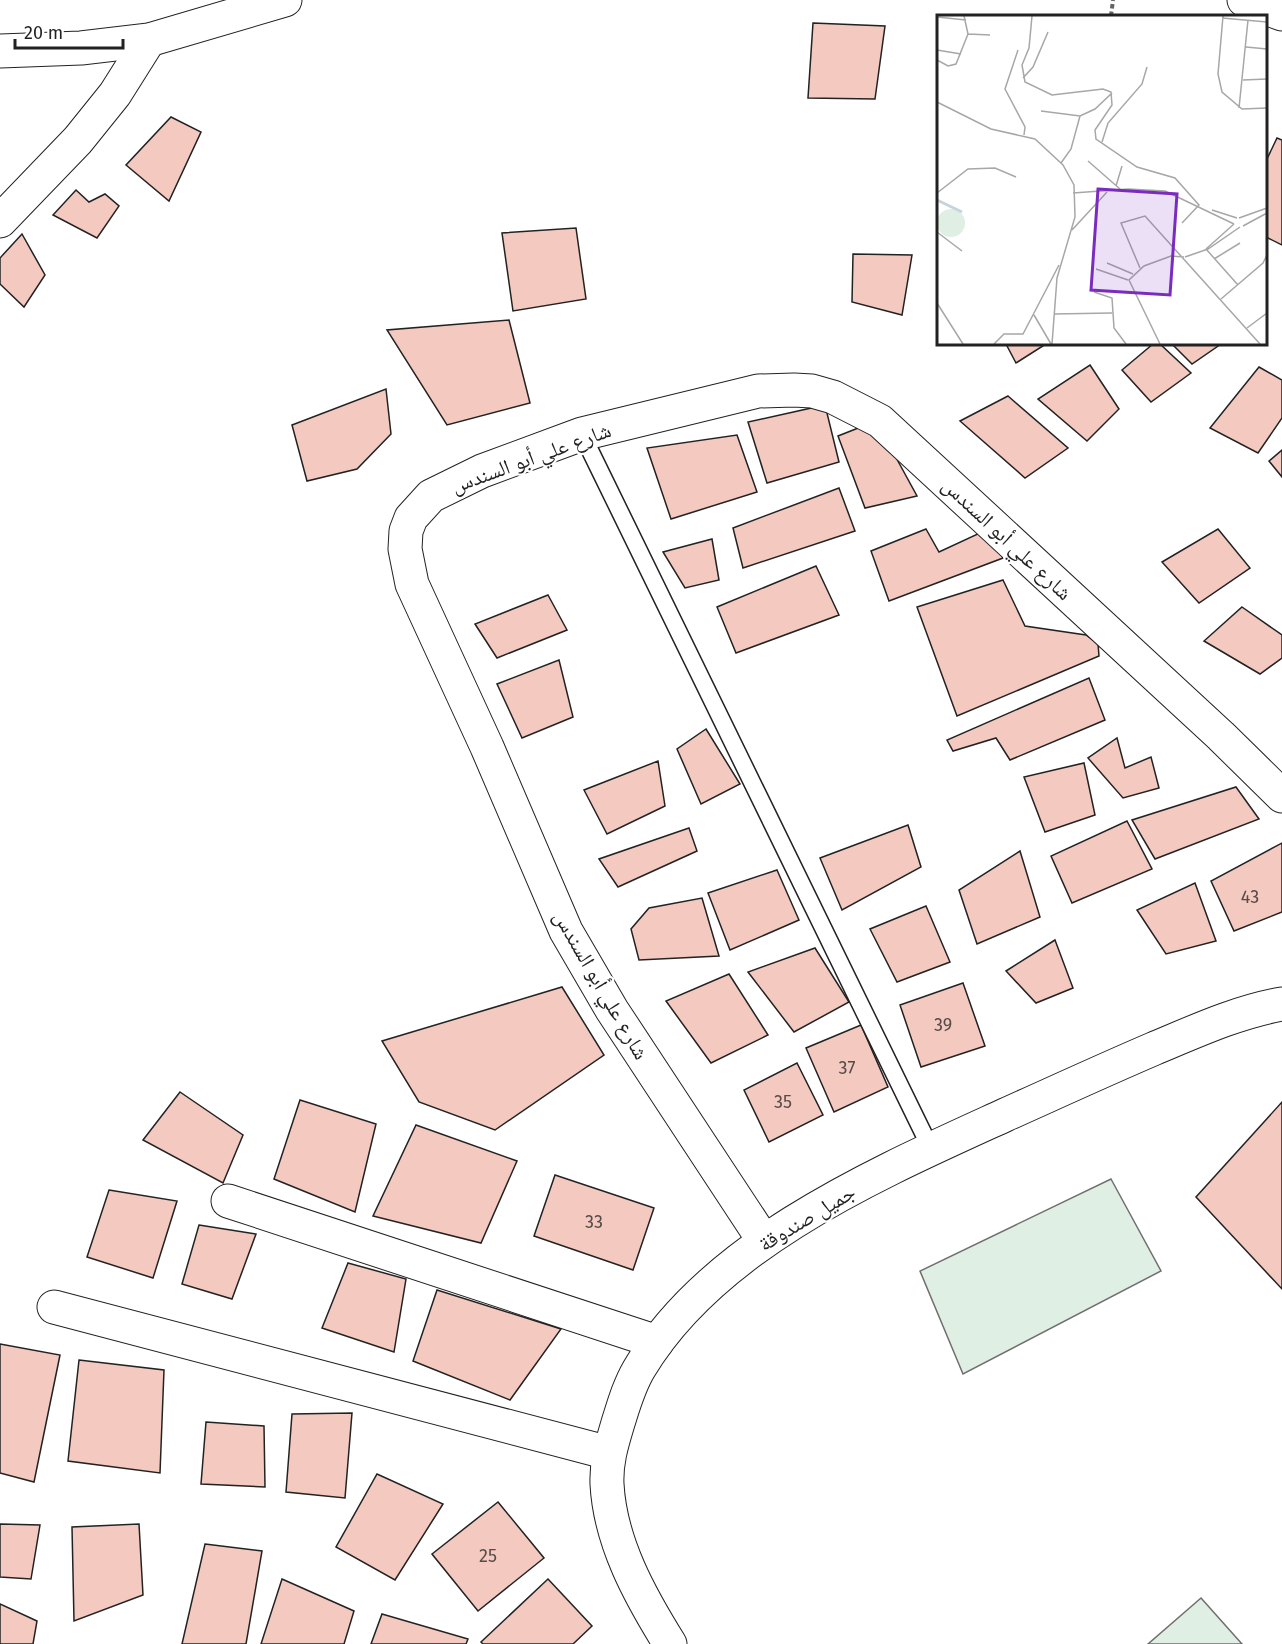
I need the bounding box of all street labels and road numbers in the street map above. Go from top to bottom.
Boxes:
street label: شارع علي أبو السندس [448,417,616,502]
street label: شارع علي أبو السندس [934,472,1077,608]
street label: شارع علي أبو السندس [545,906,654,1066]
street label: جميل صندوقة [754,1179,860,1257]

